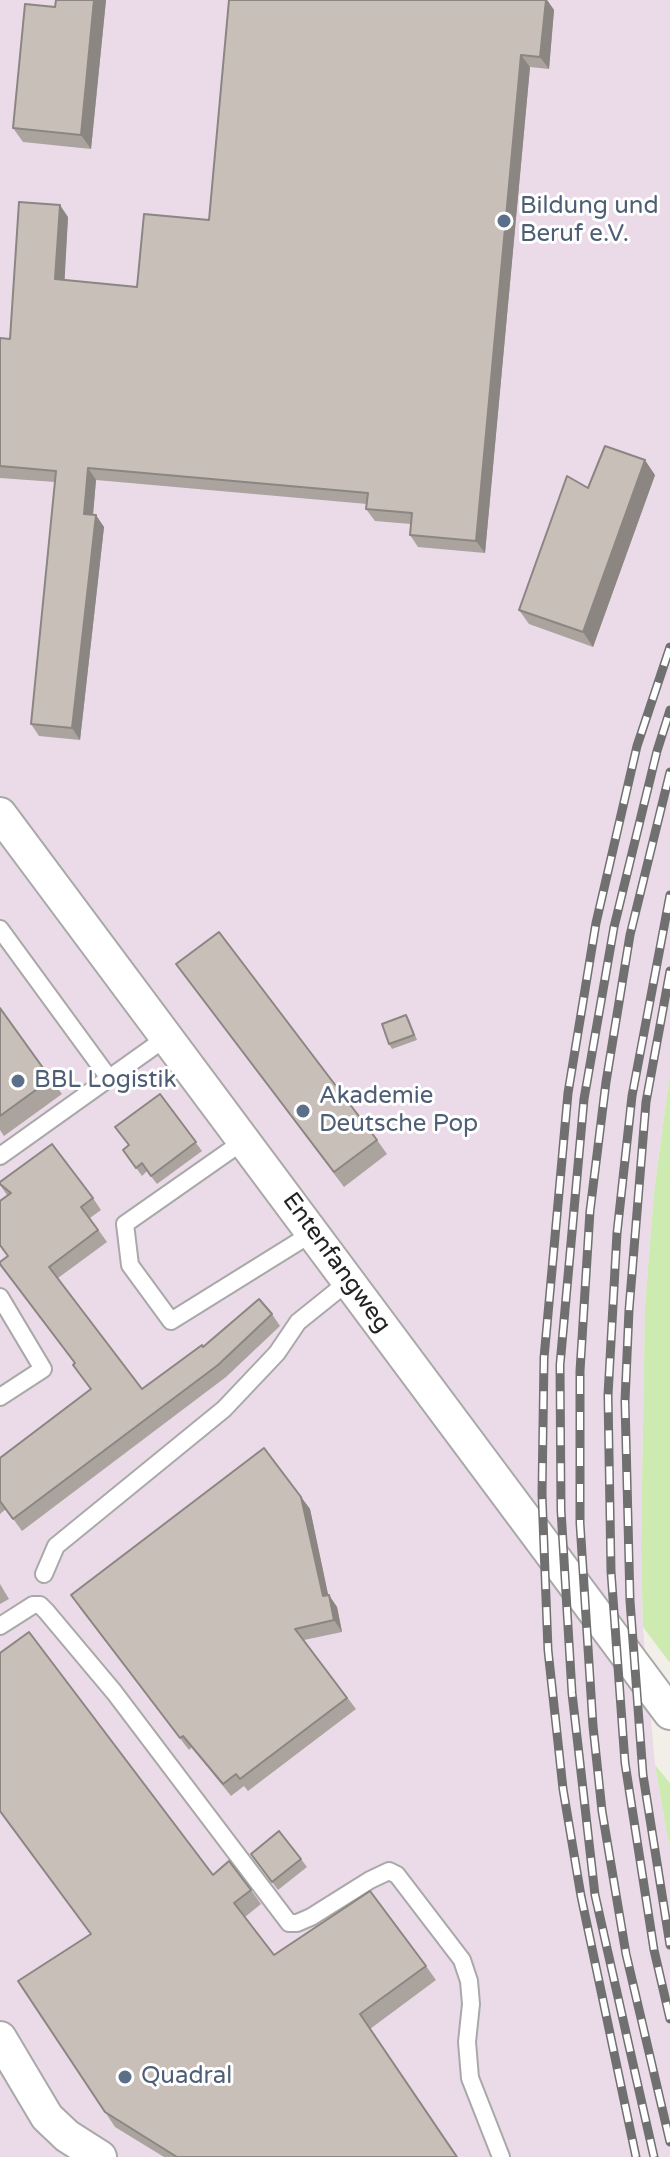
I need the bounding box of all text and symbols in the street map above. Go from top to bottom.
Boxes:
place label: Bildung und Beruf e.V. [520,193,659,249]
marker: Bildung und Beruf e.V. [495,212,513,230]
place label: BBL Logistik [34,1067,177,1095]
marker: BBL Logistik [9,1072,27,1090]
place label: Akademie Deutsche Pop [319,1083,478,1139]
marker: Akademie Deutsche Pop [294,1102,312,1120]
street label: Entenfangweg [276,1187,396,1339]
place label: Quadral [141,2063,232,2091]
marker: Quadral [116,2068,134,2086]

